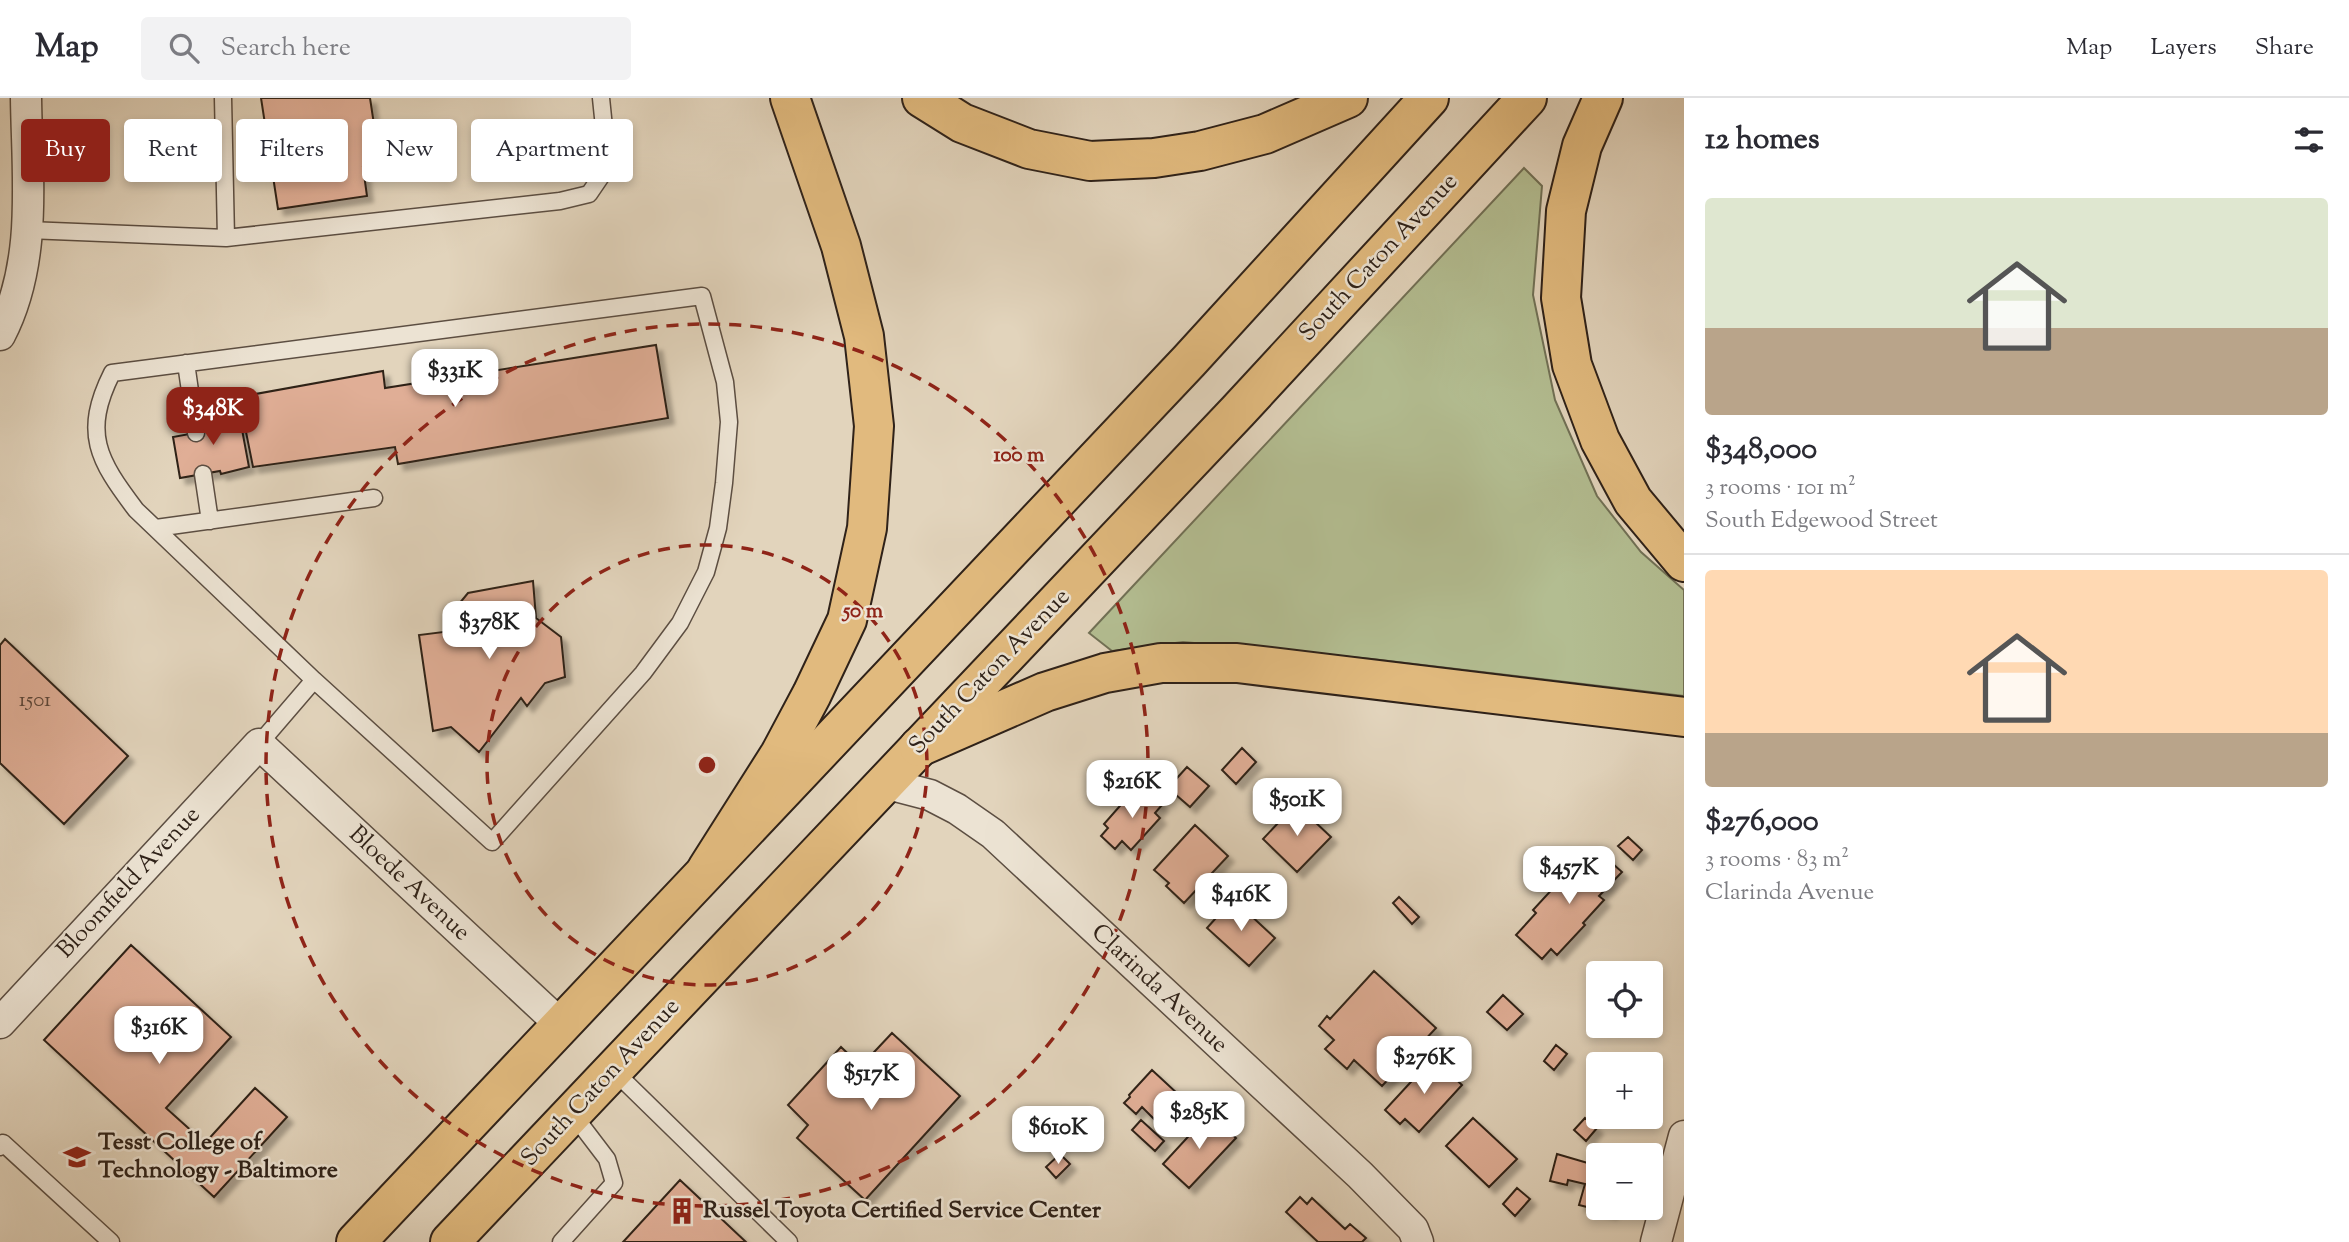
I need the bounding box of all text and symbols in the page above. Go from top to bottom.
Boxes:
search box [141,17,631,80]
text: Map [35,24,99,72]
icon: search [165,29,203,67]
text: Search here [221,30,351,67]
text: Map [2066,31,2112,65]
text: Layers [2150,31,2217,65]
text: Share [2255,31,2314,65]
chip: Buy [21,119,110,182]
chip: Rent [124,119,222,182]
chip: Filters [236,119,348,182]
chip: New [362,119,457,182]
chip: Apartment [471,119,633,182]
text: 12 homes [1705,119,1820,162]
icon: filters [2290,121,2328,159]
street label: South Caton Avenue [1292,166,1466,350]
icon: home [1954,243,2080,369]
pin: $331K [406,350,504,409]
text: $331K [427,355,483,388]
pin: $348K [164,388,262,447]
text: $348K [182,393,244,426]
text: $348,000 [1705,429,1817,472]
text: 100 m [994,441,1045,471]
text: 3 rooms · 101 m² [1705,472,1856,505]
text: South Edgewood Street [1705,505,1938,538]
street label: South Caton Avenue [902,581,1078,763]
text: 50 m [841,597,884,627]
pin: $378K [440,602,538,661]
text: $378K [458,607,520,640]
icon: home [1954,615,2080,741]
house number: 1501 [19,686,51,716]
centre of rings [695,753,719,777]
pin: $216K [1083,760,1181,820]
text: $216K [1103,766,1161,799]
pin: $501K [1248,778,1346,838]
text: $501K [1269,784,1325,817]
street label: Bloomfield Avenue [49,799,209,967]
text: $276,000 [1705,801,1819,844]
street label: Bloede Avenue [341,819,477,949]
text: 3 rooms · 83 m² [1705,844,1849,877]
pin: $457K [1520,846,1618,906]
text: $457K [1539,852,1599,885]
pin: $416K [1192,874,1290,933]
text: Clarinda Avenue [1705,877,1874,910]
text: $416K [1211,879,1271,912]
street label: Clarinda Avenue [1083,916,1235,1062]
map controls [1586,961,1663,1220]
button: locate [1586,961,1663,1038]
street label: South Caton Avenue [514,991,688,1175]
pin: $316K [110,1006,208,1066]
text: $316K [130,1012,188,1045]
pin: $276K [1375,1037,1473,1096]
text: $276K [1393,1042,1455,1075]
pin: $517K [822,1052,920,1112]
button: + [1586,1052,1663,1129]
text: $517K [843,1058,899,1091]
pin: $285K [1150,1091,1248,1151]
text: $285K [1169,1097,1229,1130]
pin: $610K [1009,1107,1107,1166]
text: $610K [1028,1112,1088,1145]
place label: Tesst College of Technology - Baltimore [98,1126,338,1188]
school or university icon: Tesst College of Technology - Baltimore [62,1142,92,1172]
button: − [1586,1143,1663,1220]
place label: Russel Toyota Certified Service Center [703,1194,1102,1228]
building icon: Russel Toyota Certified Service Center [667,1196,697,1226]

